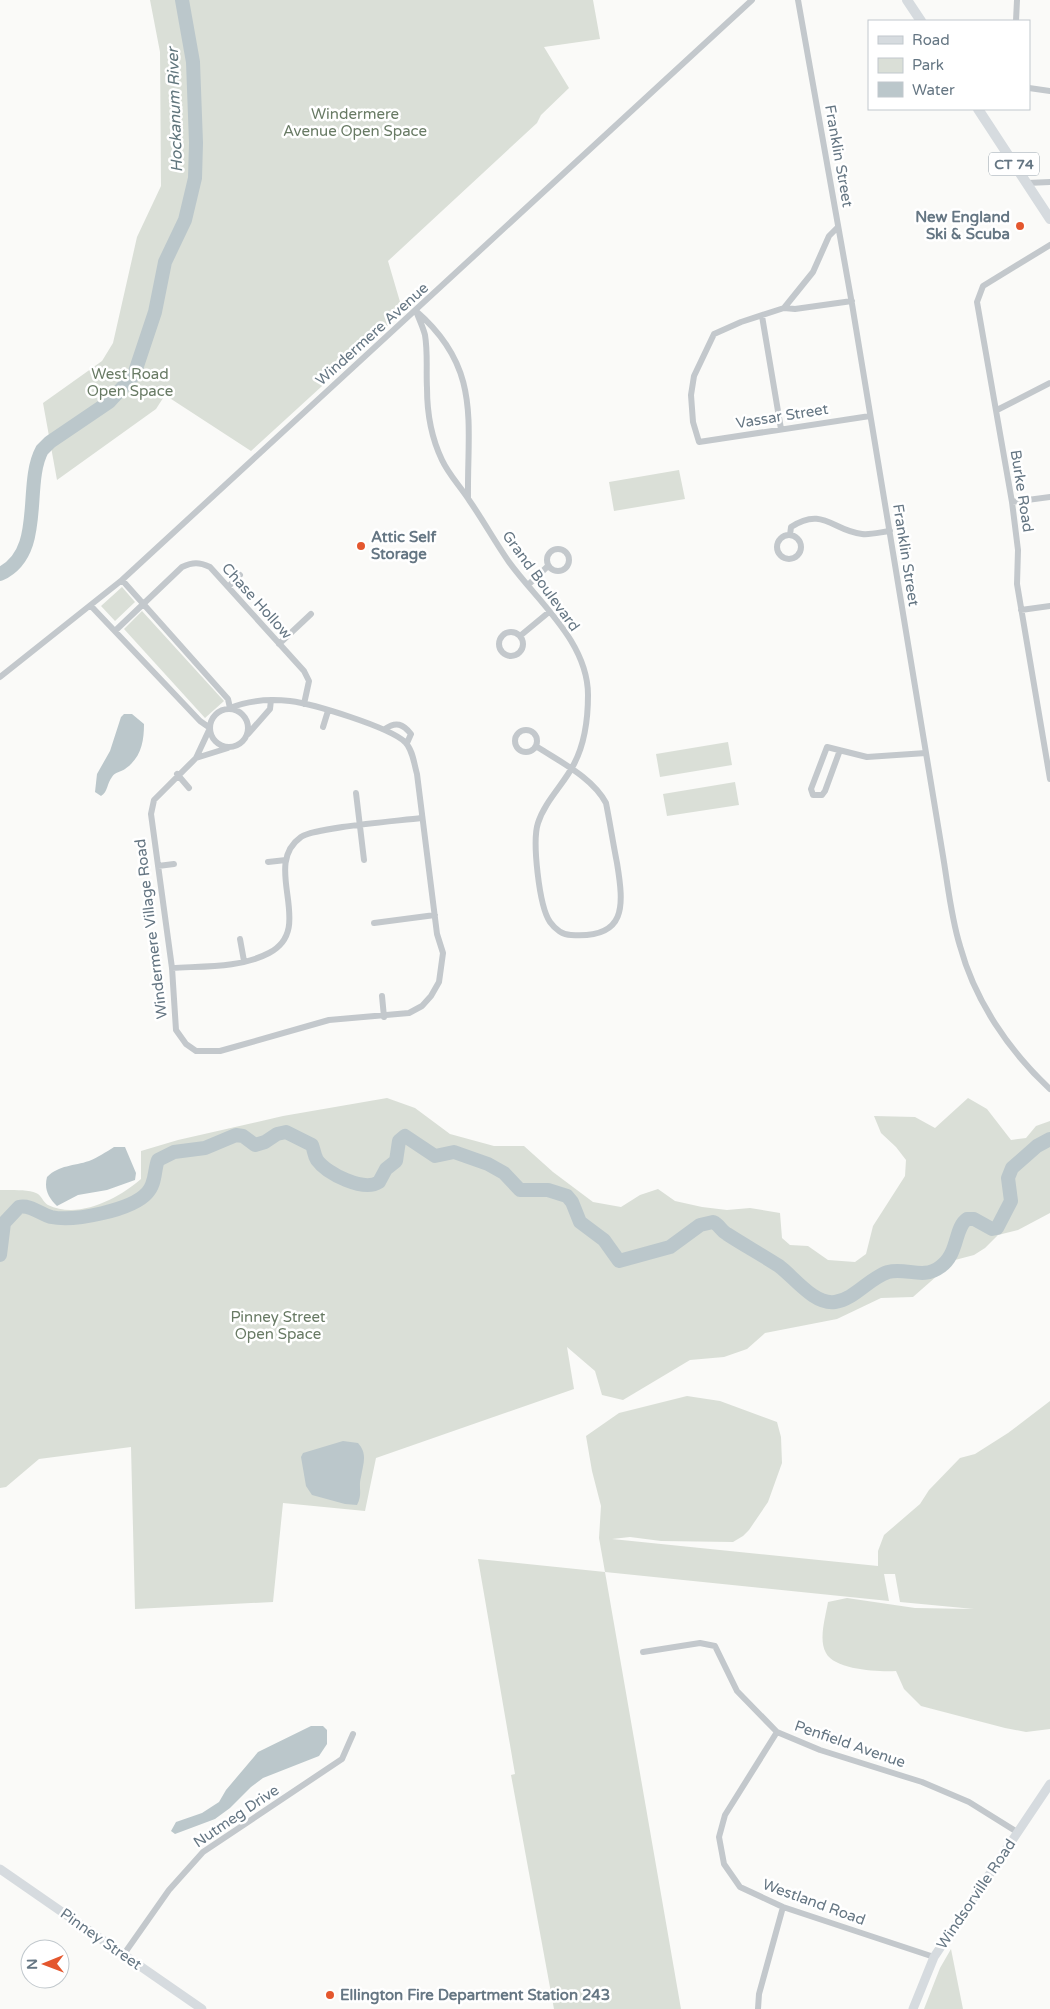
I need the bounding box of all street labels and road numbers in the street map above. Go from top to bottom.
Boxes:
street label: Franklin Street [821,103,857,209]
road number: CT 74 [989,152,1039,175]
street label: Windermere Avenue [312,279,432,389]
street label: Vassar Street [734,400,830,432]
street label: Burke Road [1007,448,1037,534]
street label: Franklin Street [889,502,923,608]
street label: Grand Boulevard [498,527,584,635]
street label: Chase Hollow [218,559,296,643]
street label: Windermere Village Road [131,838,171,1020]
street label: Penfield Avenue [792,1717,908,1771]
street label: Nutmeg Drive [190,1781,282,1851]
street label: Windsorville Road [933,1836,1019,1952]
street label: Westland Road [760,1875,868,1929]
street label: Pinney Street [57,1904,145,1974]

